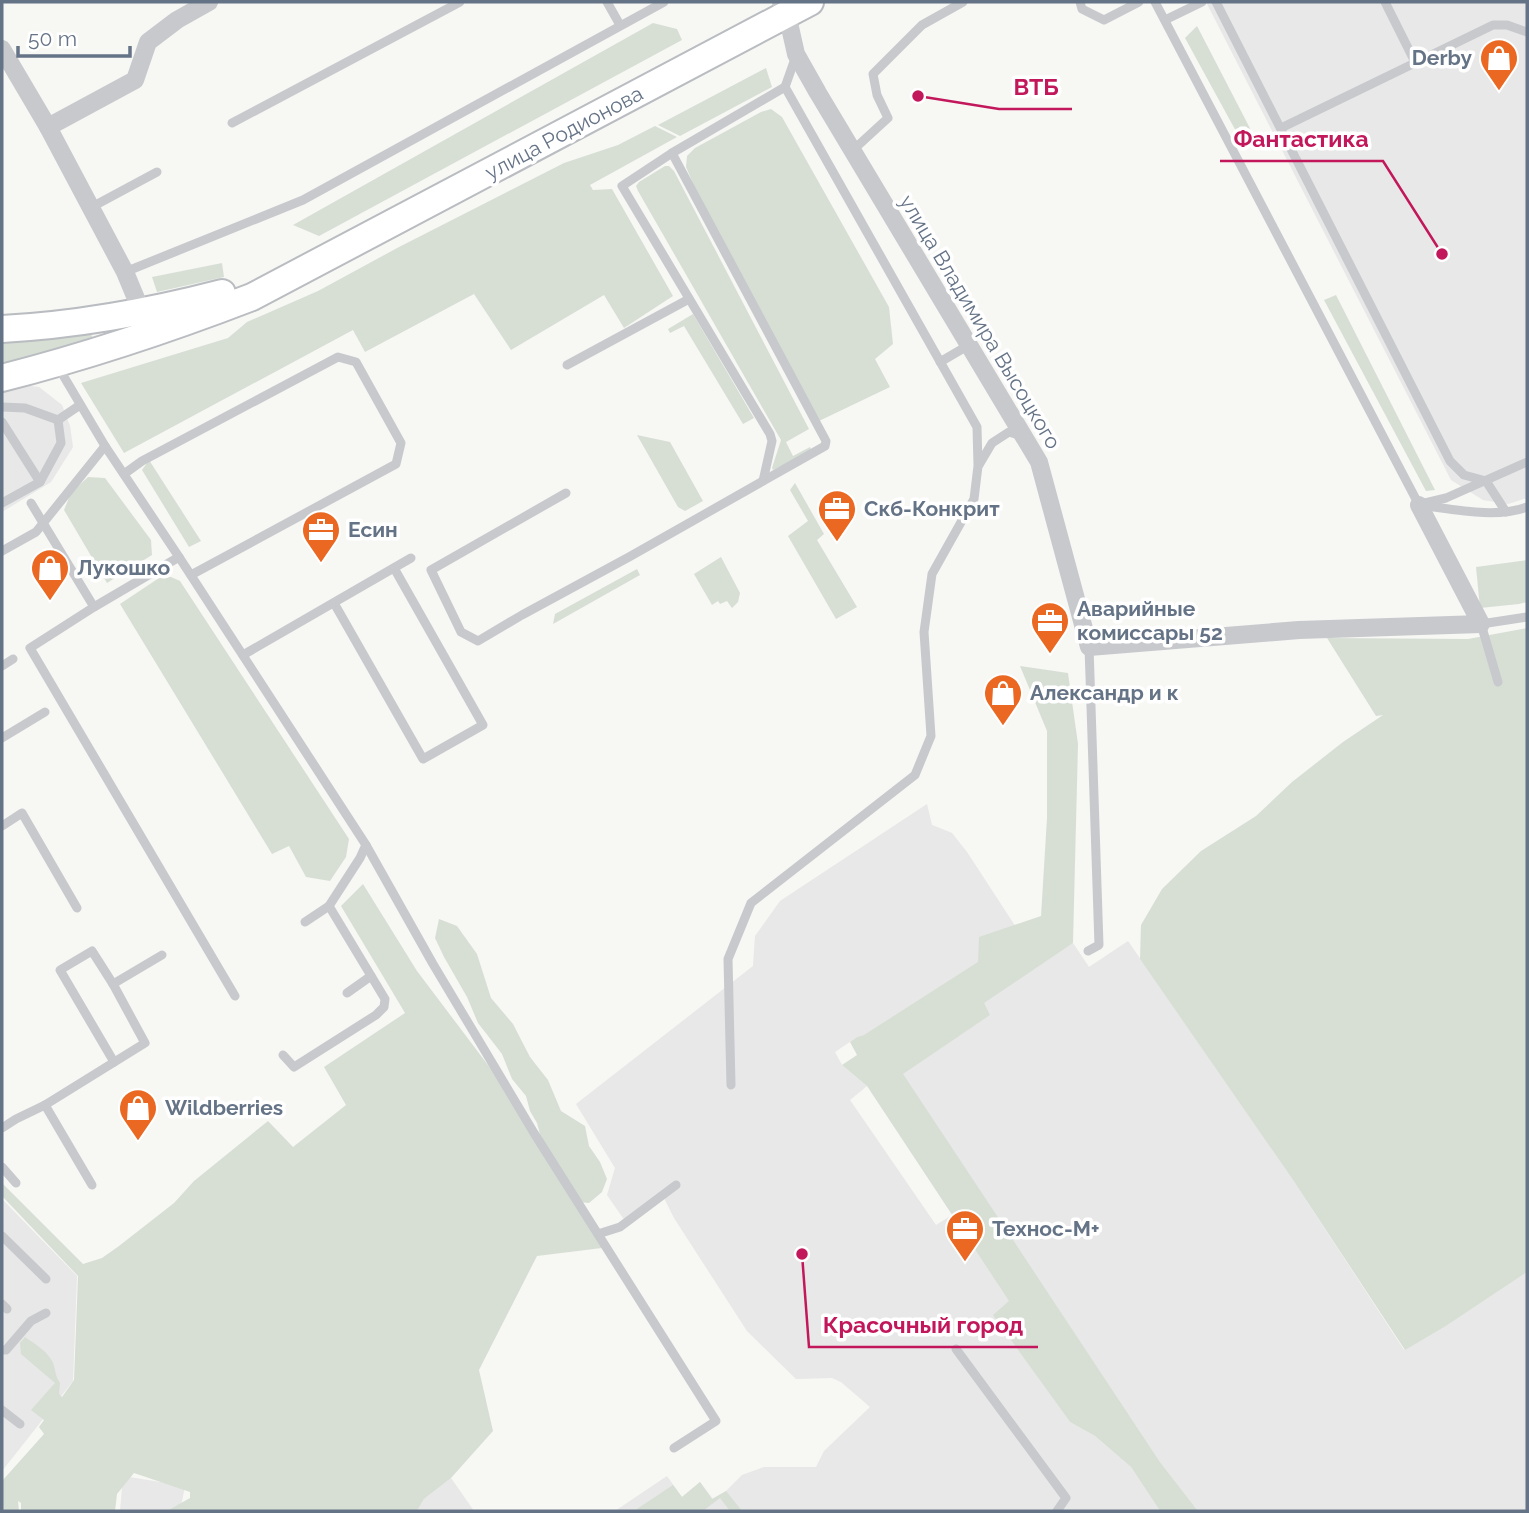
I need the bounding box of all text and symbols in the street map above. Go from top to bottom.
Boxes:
scale bar [18,14,130,58]
text: 50 m [28,26,77,51]
shop icon: Derby [1478,37,1520,92]
place label: Derby [1412,45,1472,70]
callout: ВТБ [999,65,1072,109]
text: ВТБ [1013,73,1059,100]
street label: улица Родионова [481,80,647,185]
callout: Фантастика [1220,117,1383,161]
text: Фантастика [1233,125,1369,152]
street label: улица Владимира Высоцкого [895,190,1066,453]
office icon: Скб-Конкрит [816,488,858,543]
place label: Скб-Конкрит [864,496,1000,521]
office icon: Есин [300,509,342,564]
place label: Есин [348,517,398,542]
shop icon: Лукошко [29,547,71,602]
place label: Лукошко [77,555,171,580]
place label: Аварийные комиссары 52 [1077,596,1223,645]
office icon: Аварийные комиссары 52 [1029,600,1071,655]
shop icon: Александр и к [982,672,1024,727]
place label: Александр и к [1030,680,1179,705]
shop icon: Wildberries [117,1087,159,1142]
place label: Wildberries [165,1095,283,1120]
office icon: Технос-М+ [944,1208,986,1263]
place label: Технос-М+ [992,1216,1100,1241]
callout: Красочный город [809,1303,1038,1347]
text: Красочный город [823,1311,1023,1338]

